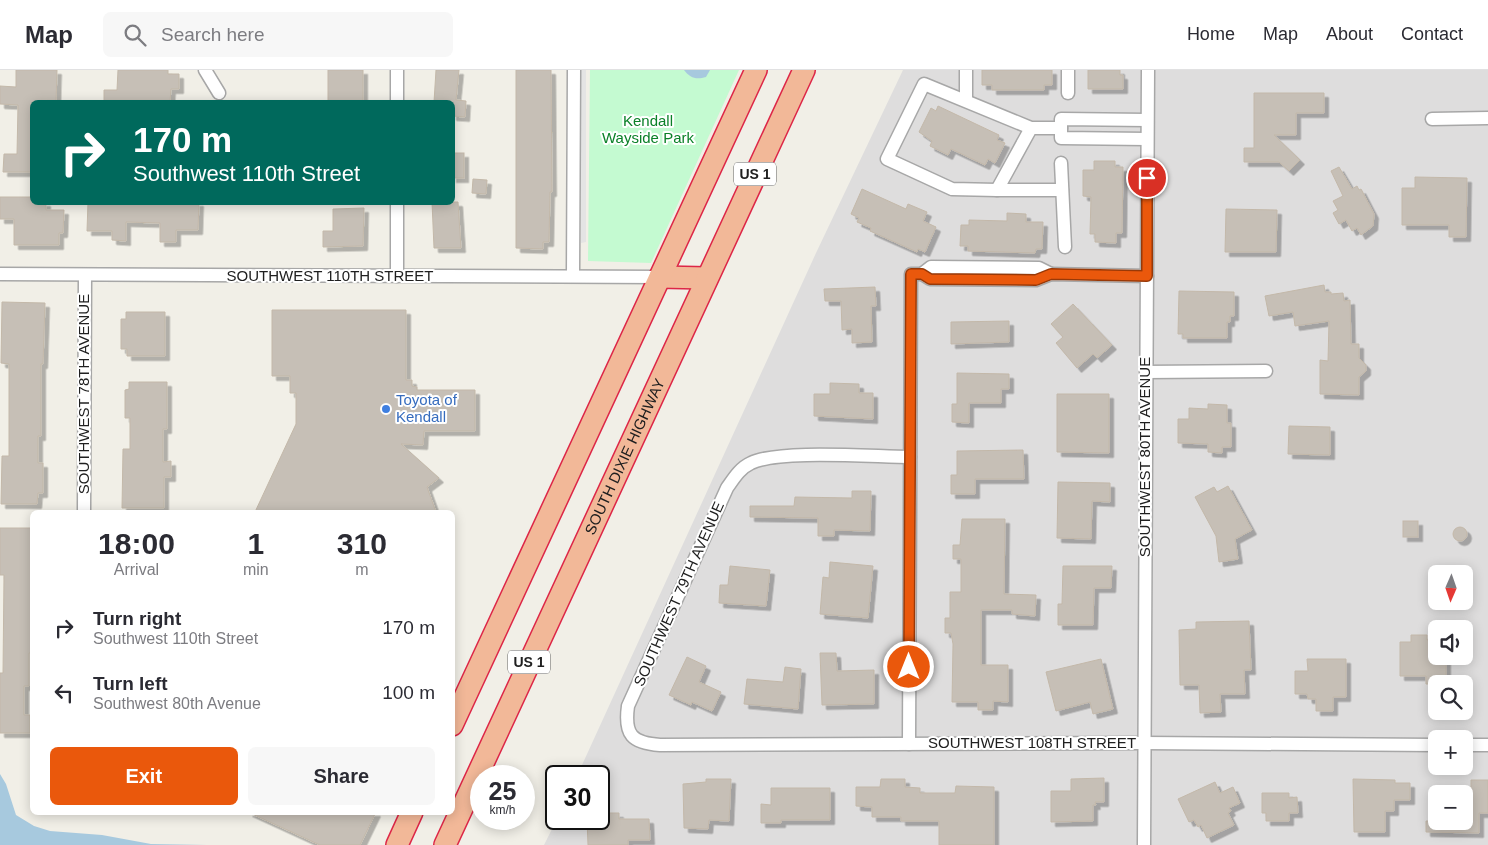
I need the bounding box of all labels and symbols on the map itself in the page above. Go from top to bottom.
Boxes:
park label: Kendall Wayside Park [602,112,694,146]
pin [1126,157,1168,199]
road number: US 1 [734,162,776,186]
street label: SOUTHWEST 110TH STREET [227,267,433,284]
street label: SOUTHWEST 78TH AVENUE [75,294,92,494]
street label: SOUTHWEST 80TH AVENUE [1136,357,1153,557]
street label: SOUTH DIXIE HIGHWAY [581,376,668,537]
place label: Toyota of Kendall [396,391,458,425]
marker: Toyota of Kendall [380,403,392,415]
street label: SOUTHWEST 79TH AVENUE [630,499,727,689]
north arrow [1428,565,1472,610]
position arrow [882,640,934,692]
road number: US 1 [508,650,550,674]
street label: SOUTHWEST 108TH STREET [928,734,1136,751]
speed limit sign: 30 [545,765,610,830]

